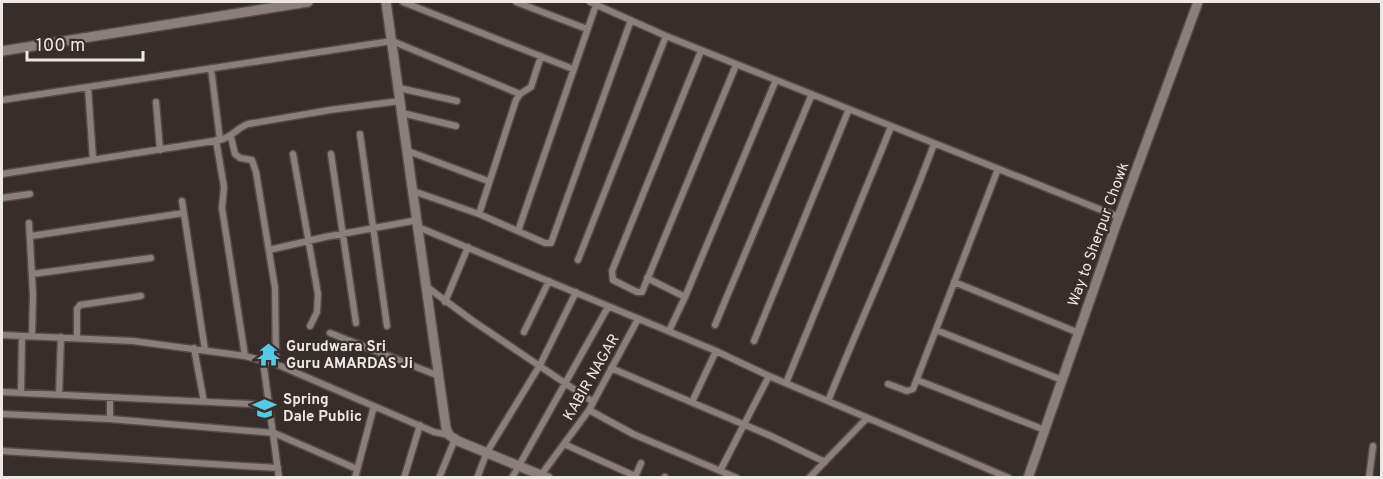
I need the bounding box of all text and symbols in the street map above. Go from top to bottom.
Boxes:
scale bar [27,24,142,62]
text: 100 m [36,35,85,58]
street label: Way to Sherpur Chowk [1064,160,1134,309]
street label: KABIR NAGAR [560,331,625,424]
place label: Gurudwara Sri Guru AMARDAS Ji [286,338,413,374]
temple icon: Gurudwara Sri Guru AMARDAS Ji [255,342,281,368]
place label: Spring Dale Public [283,391,362,427]
school or university icon: Spring Dale Public [252,395,278,421]

